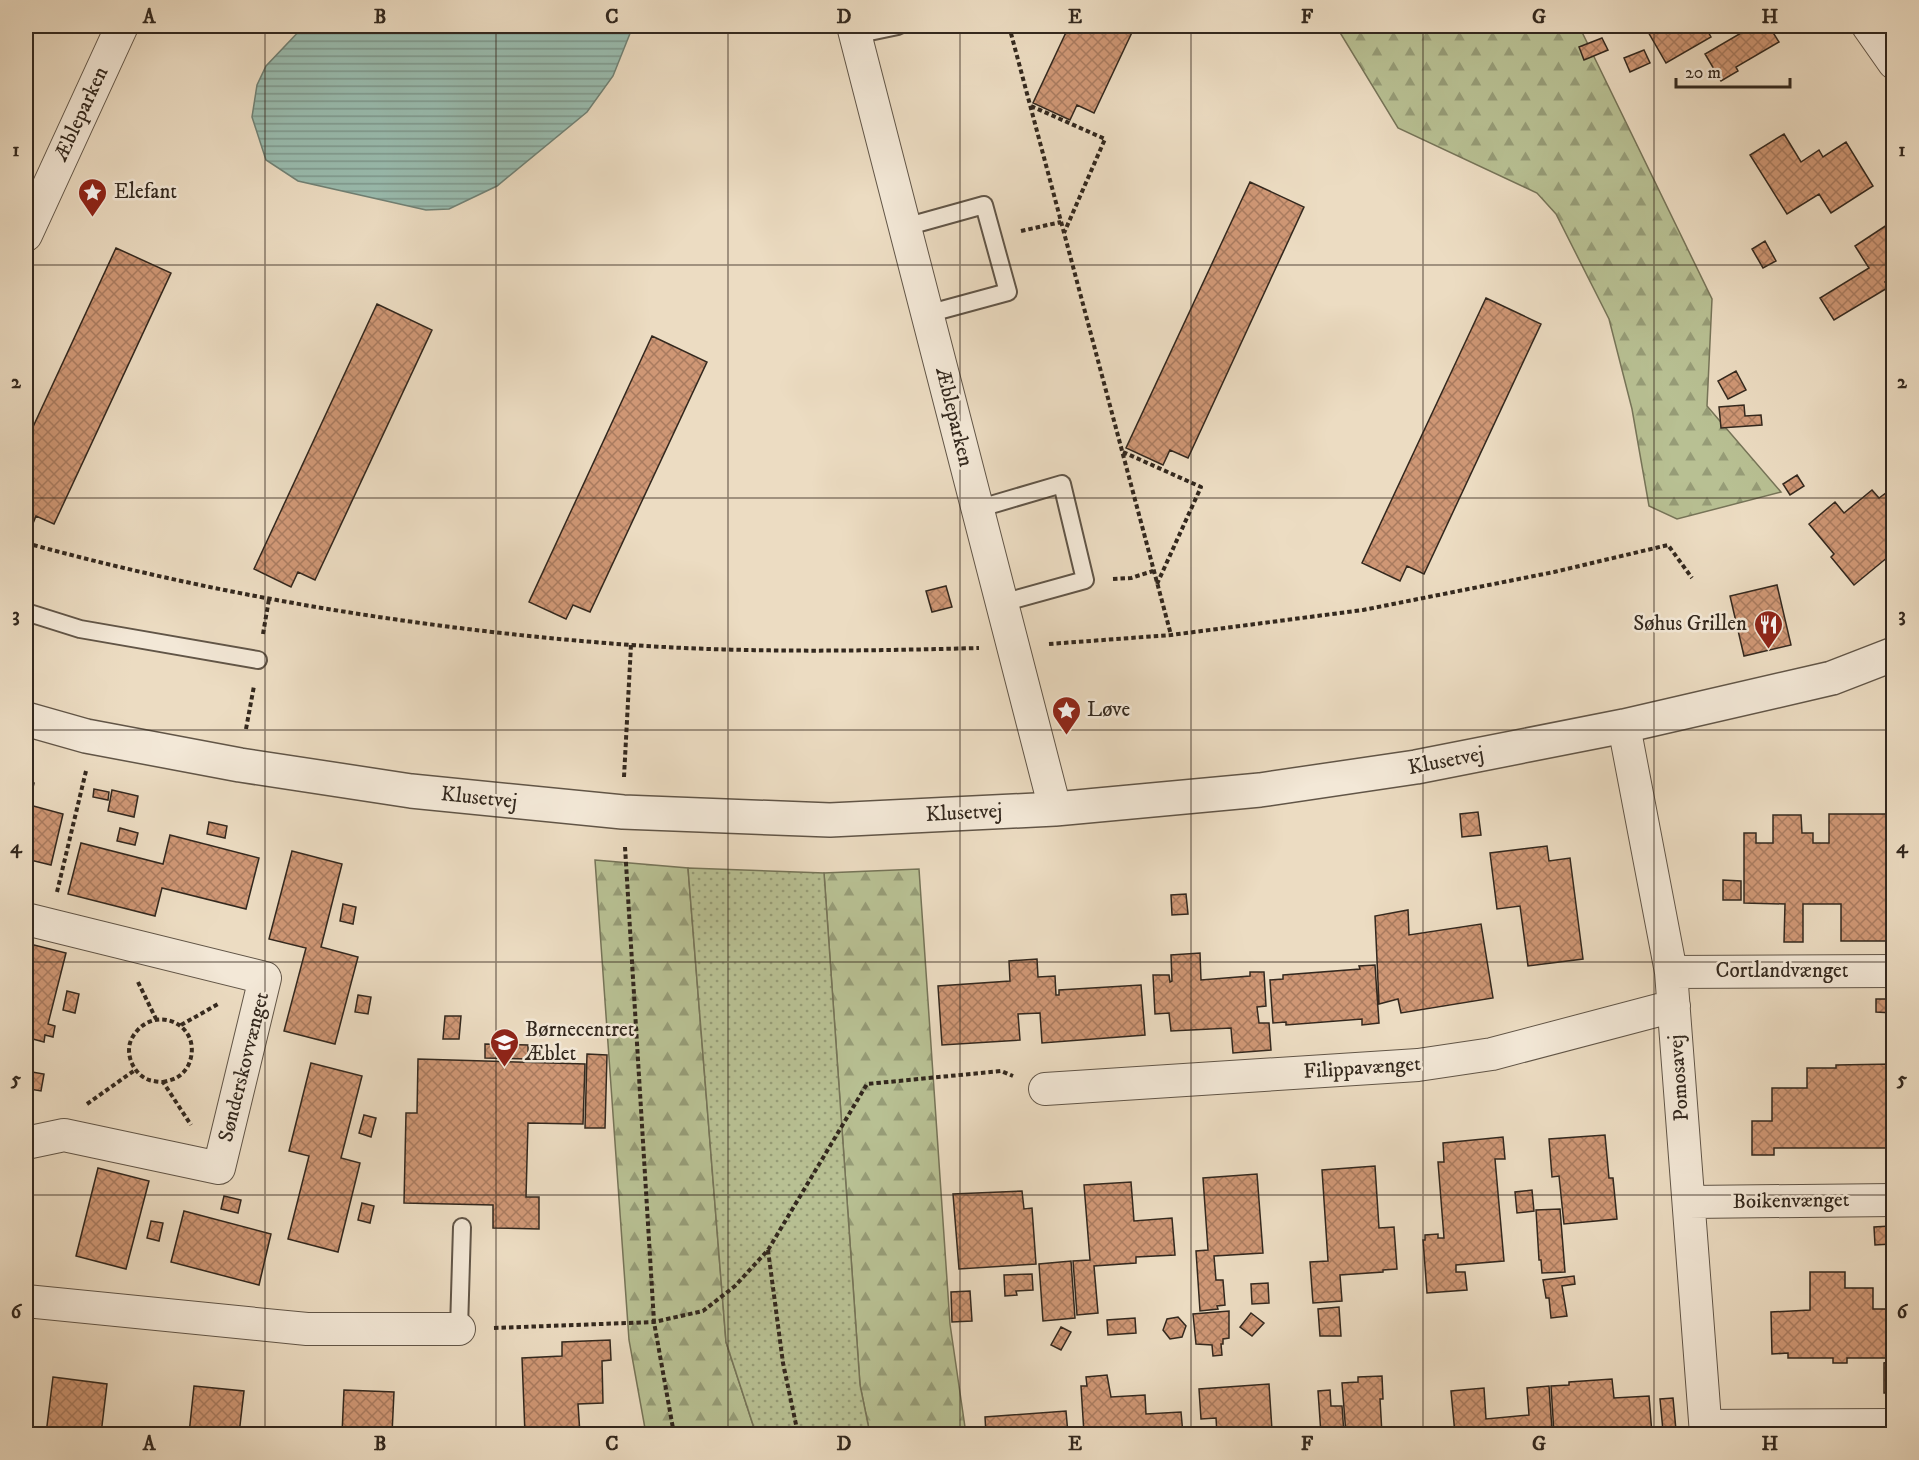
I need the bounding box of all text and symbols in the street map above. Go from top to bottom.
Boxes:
text: A [142,5,157,30]
text: B [374,5,386,30]
text: C [605,5,619,30]
text: D [837,5,852,30]
text: E [1068,5,1082,30]
text: F [1301,5,1314,30]
text: G [1532,5,1546,30]
text: H [1762,5,1779,30]
scale bar [1676,51,1790,89]
street label: Æbleparken [47,62,114,166]
text: 20 m [1685,62,1721,84]
text: 1 [12,138,20,163]
text: 1 [1898,138,1906,163]
place icon: Elefant [77,176,109,218]
place label: Elefant [114,179,177,205]
street label: Æbleparken [929,364,979,469]
text: 2 [11,370,22,395]
text: 2 [1897,370,1908,395]
text: 3 [12,603,20,628]
text: 3 [1898,603,1906,628]
restaurant icon: Søhus Grillen [1752,608,1784,650]
place label: Søhus Grillen [1633,611,1747,637]
place icon: Løve [1050,694,1082,736]
place label: Løve [1087,697,1131,723]
street label: Klusetvej [1406,741,1486,781]
street label: Klusetvej [440,781,518,815]
street label: Klusetvej [925,798,1003,828]
text: 4 [10,835,23,860]
text: 4 [1896,835,1909,860]
street label: Cortlandvænget [1715,958,1849,984]
street label: Sønderskovvænget [213,989,275,1145]
place label: Børnecentret Æblet [524,1017,635,1067]
school or university icon: Børnecentret Æblet [488,1026,520,1068]
street label: Pomosavej [1663,1034,1695,1122]
street label: Filippavænget [1302,1051,1422,1085]
text: 5 [10,1067,21,1092]
text: 5 [1896,1067,1907,1092]
street label: Boikenvænget [1732,1187,1850,1215]
text: 6 [11,1300,23,1325]
text: 6 [1897,1300,1909,1325]
text: A [142,1432,157,1457]
text: B [374,1432,386,1457]
text: C [605,1432,619,1457]
text: D [837,1432,852,1457]
text: E [1068,1432,1082,1457]
text: F [1301,1432,1314,1457]
text: G [1532,1432,1546,1457]
text: H [1762,1432,1779,1457]

